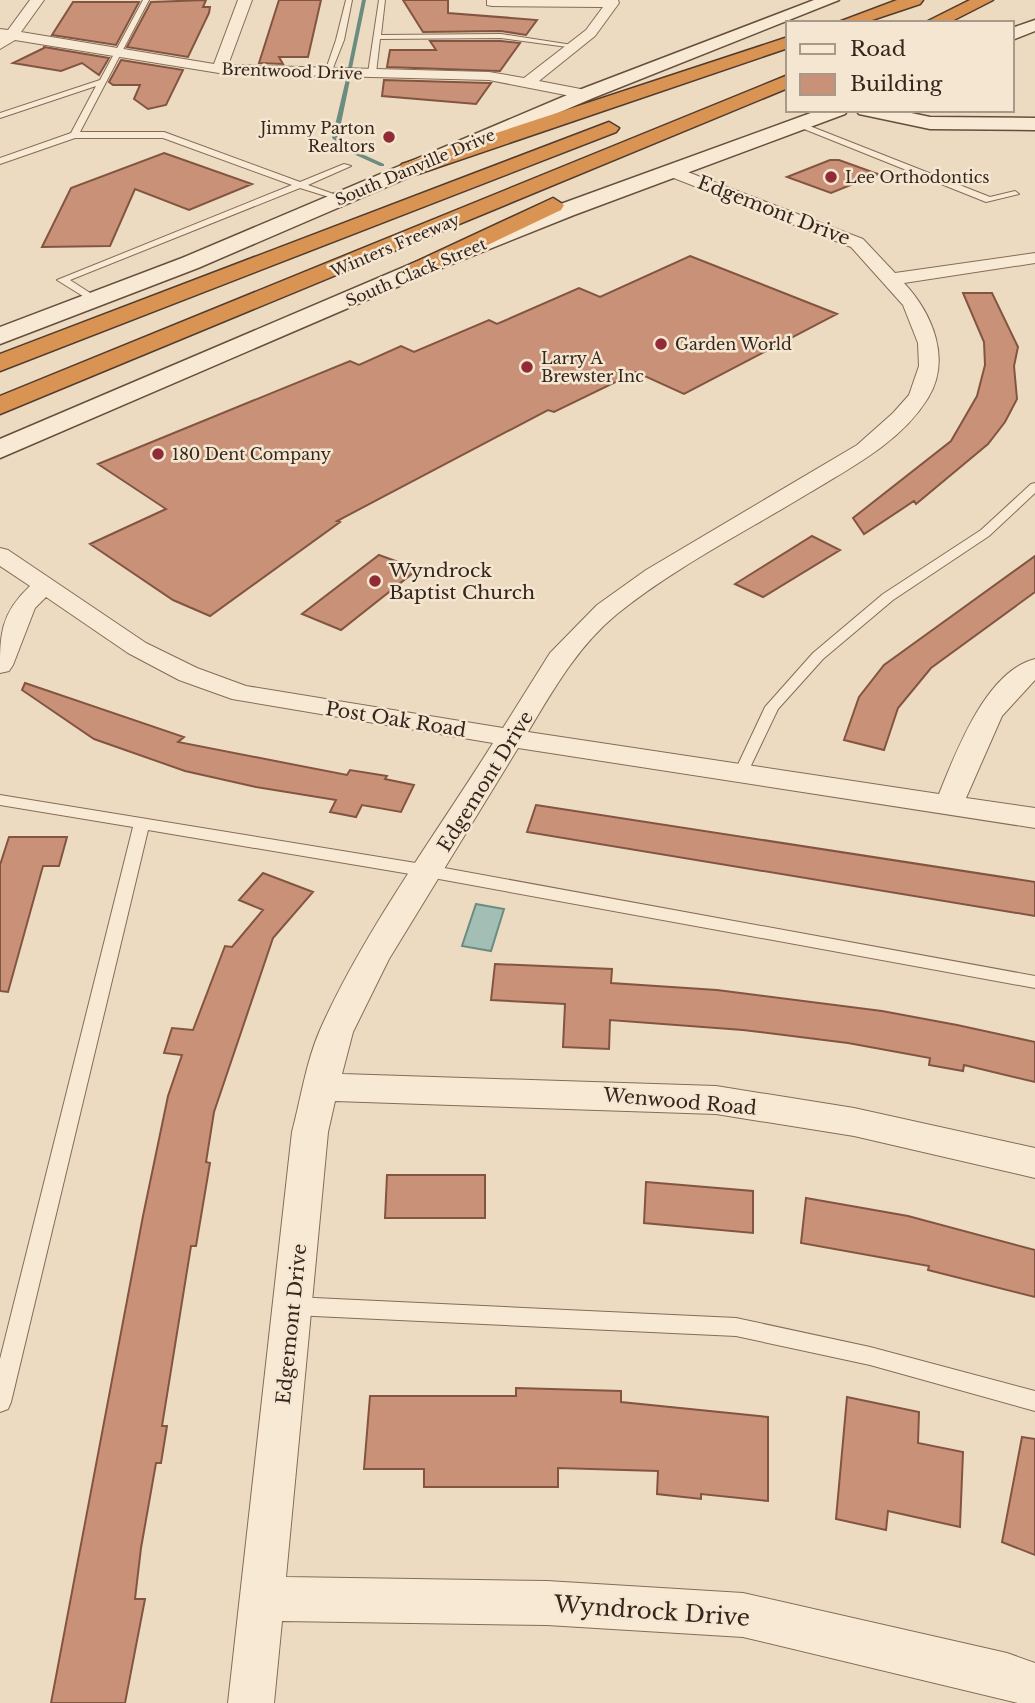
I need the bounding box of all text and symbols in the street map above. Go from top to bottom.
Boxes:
legend [786,21,1014,112]
text: Road [850,36,906,62]
street label: Brentwood Drive [221,59,363,83]
text: Building [850,71,943,97]
place label: Jimmy Parton Realtors [258,118,375,156]
street label: South Danville Drive [332,124,498,210]
marker: Jimmy Parton Realtors [381,129,397,145]
place label: Lee Orthodontics [845,167,989,187]
marker: Lee Orthodontics [823,169,839,185]
street label: Edgemont Drive [694,171,853,250]
street label: Winters Freeway [327,208,463,282]
street label: South Clack Street [343,233,489,311]
place label: Garden World [675,334,792,354]
marker: Garden World [653,336,669,352]
place label: Larry A Brewster Inc [541,348,644,386]
marker: Larry A Brewster Inc [519,359,535,375]
place label: 180 Dent Company [172,444,332,464]
marker: 180 Dent Company [150,446,166,462]
place label: Wyndrock Baptist Church [388,559,535,604]
marker: Wyndrock Baptist Church [367,573,383,589]
street label: Post Oak Road [324,697,468,742]
street label: Edgemont Drive [433,707,538,856]
street label: Wenwood Road [601,1083,758,1120]
street label: Edgemont Drive [272,1242,311,1406]
street label: Wyndrock Drive [552,1590,751,1632]

